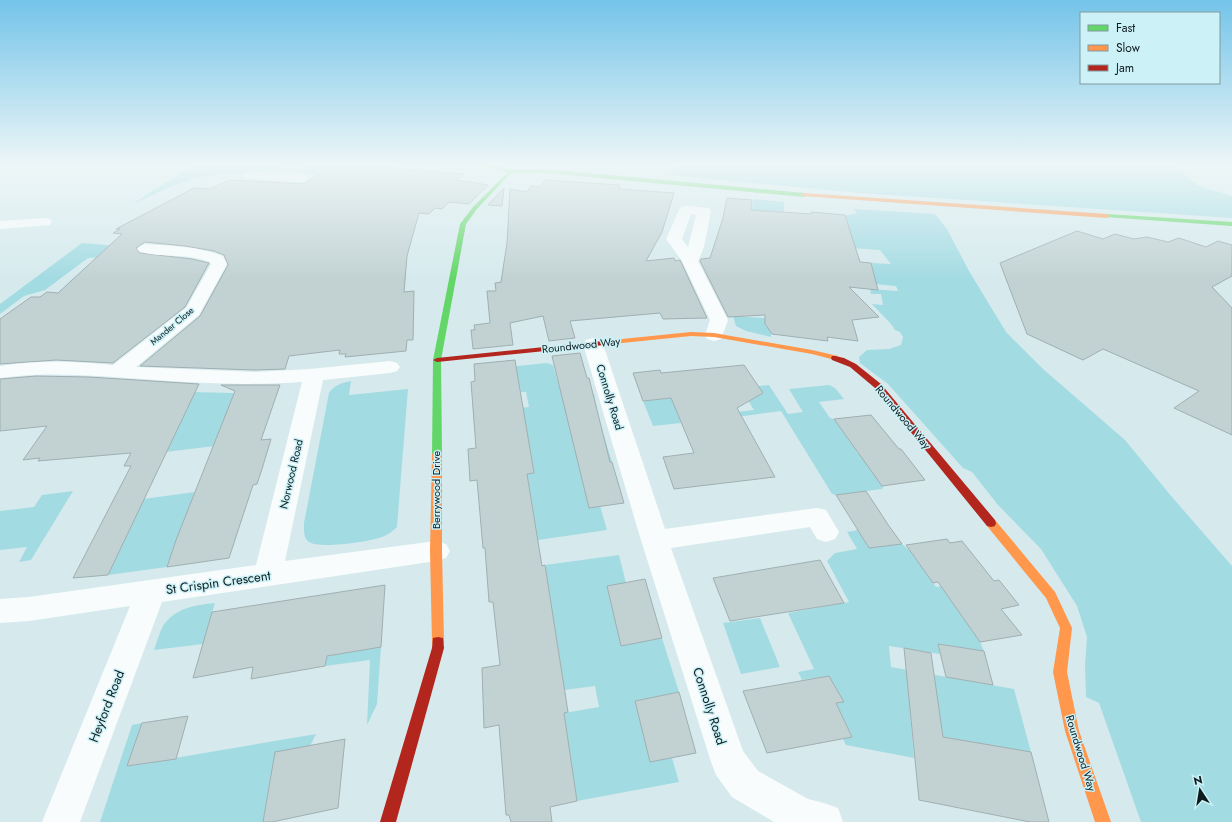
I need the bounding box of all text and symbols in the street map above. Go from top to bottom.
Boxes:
legend [1080,12,1220,84]
text: Fast [1116,19,1135,37]
text: Slow [1116,39,1141,57]
text: Jam [1114,59,1134,77]
street label: Mander Close [147,303,197,348]
street label: Roundwood Way [541,333,621,357]
street label: Connolly Road [592,362,628,432]
street label: Roundwood Way [872,382,935,452]
street label: Norwood Road [275,437,307,511]
street label: Berrywood Drive [428,451,444,529]
street label: St Crispin Crescent [164,566,273,599]
street label: Connolly Road [688,665,731,747]
street label: Heyford Road [84,667,129,745]
street label: Roundwood Way [1062,713,1100,793]
north arrow [1180,770,1220,810]
text: N [1192,771,1204,789]

